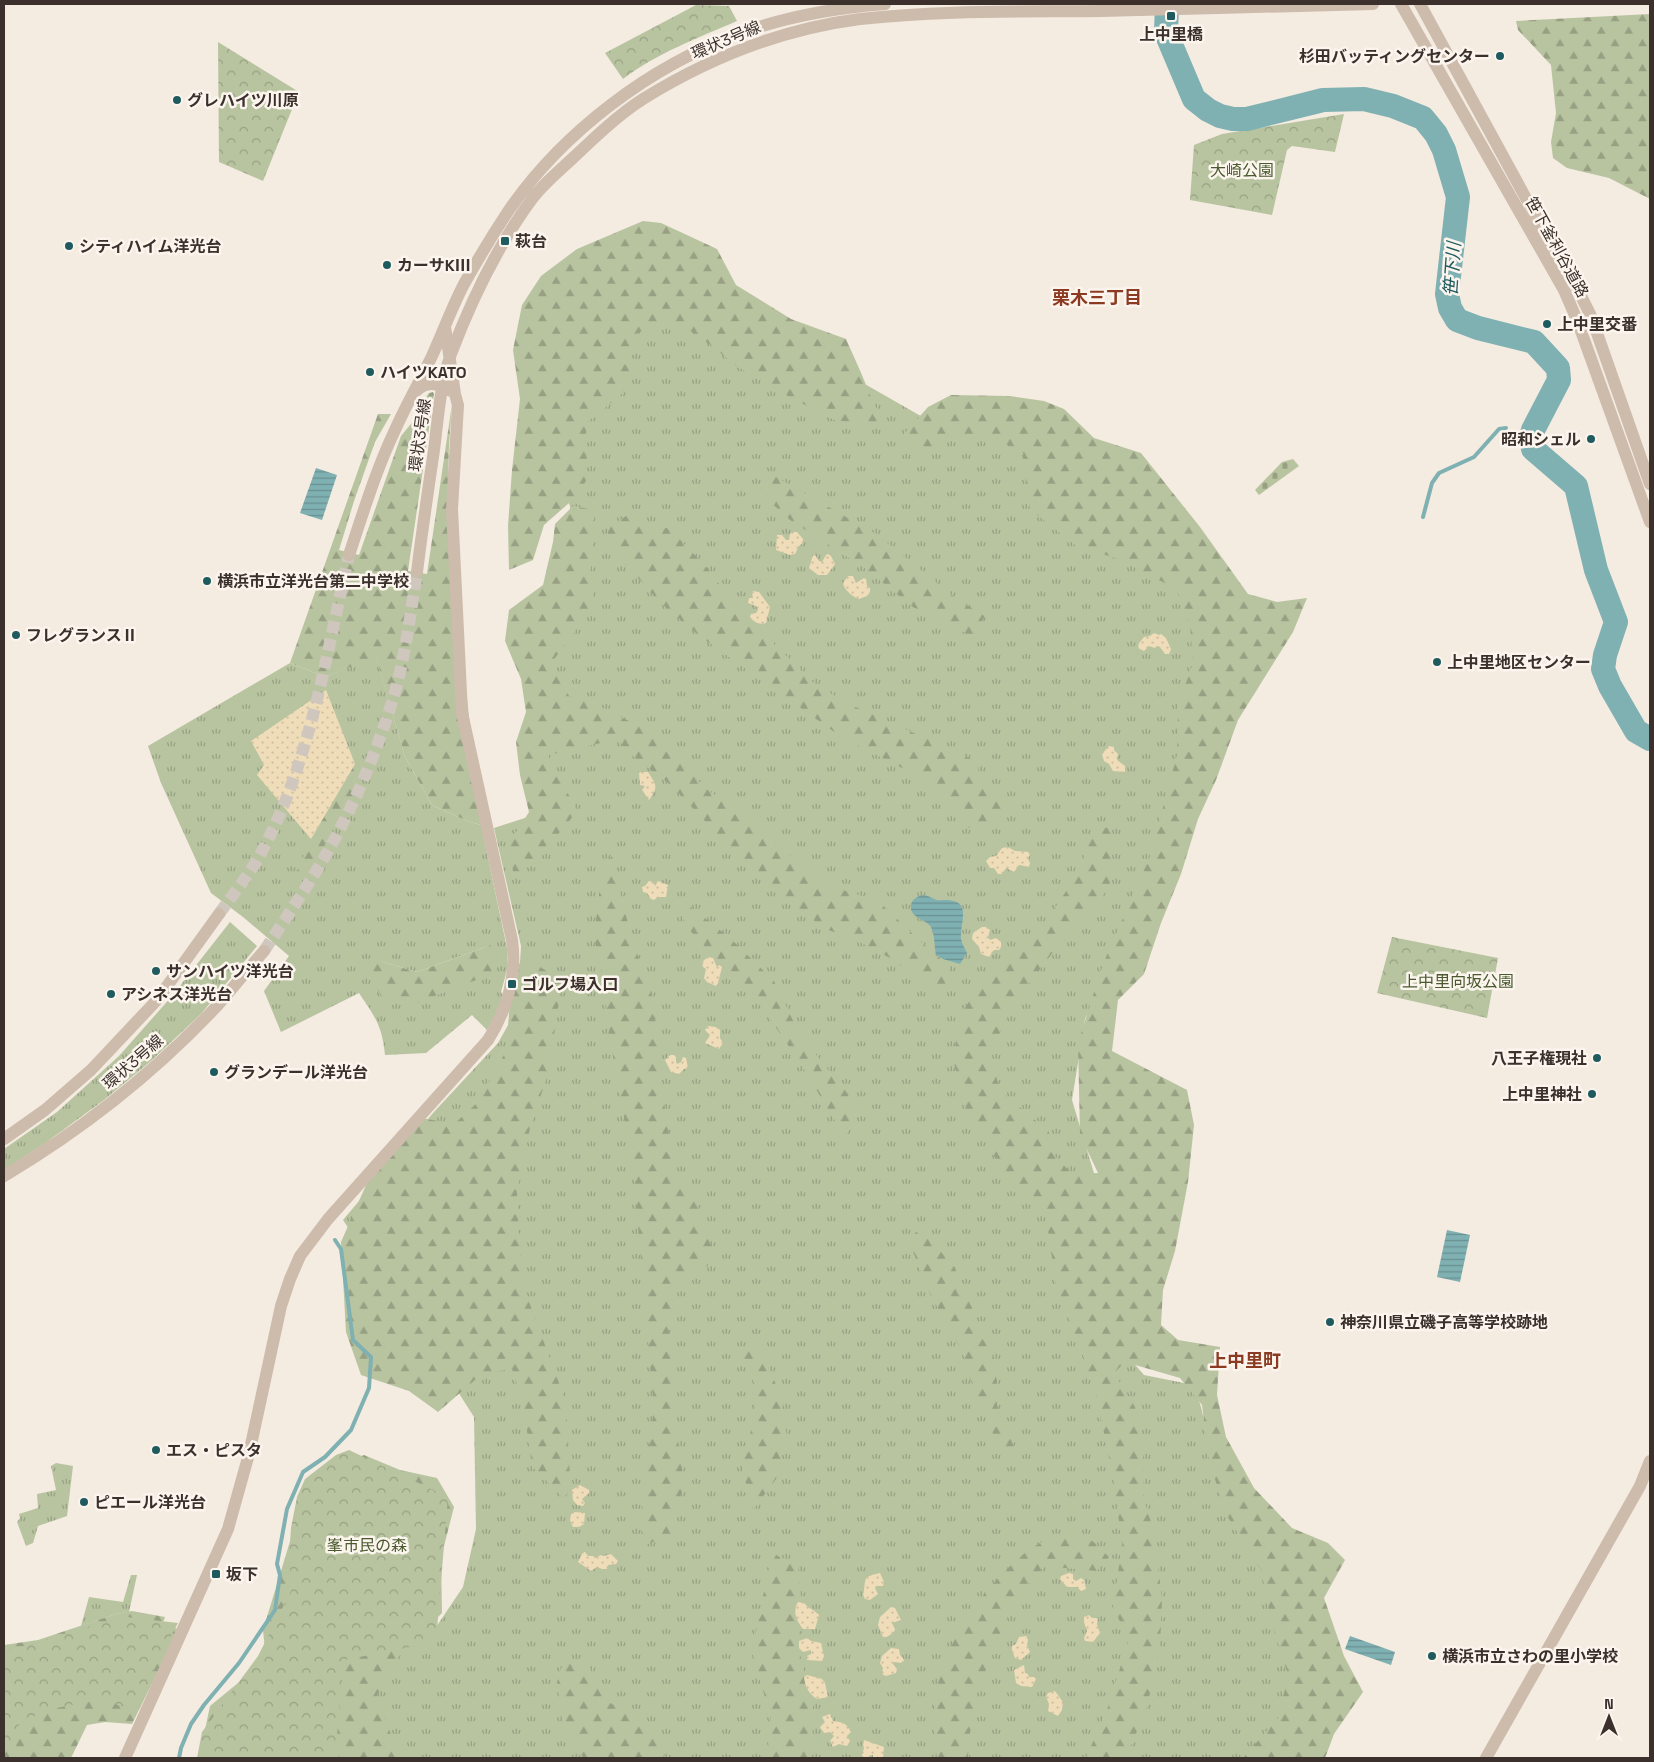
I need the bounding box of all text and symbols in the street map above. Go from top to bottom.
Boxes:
marker: 上中里橋 [1165,10,1177,22]
street label: 環状3号線 [688,16,764,64]
place label: 上中里橋 [1139,24,1203,45]
place label: 杉田バッティングセンター [1299,46,1490,67]
marker: 杉田バッティングセンター [1494,50,1506,62]
place label: グレハイツ川原 [187,90,299,111]
marker: グレハイツ川原 [171,94,183,106]
park label: 大崎公園 [1210,160,1274,181]
street label: 笹下釜利谷道路 [1521,193,1593,301]
place label: 萩台 [515,231,547,252]
marker: 萩台 [499,235,511,247]
place label: シティハイム洋光台 [79,236,221,257]
water label: 笹下川 [1439,239,1465,297]
marker: シティハイム洋光台 [63,240,75,252]
place label: カーサKⅢ [397,255,471,276]
marker: カーサKⅢ [381,259,393,271]
district label: 栗木三丁目 [1052,286,1142,309]
place label: 上中里交番 [1557,314,1637,335]
marker: 上中里交番 [1541,318,1553,330]
place label: ハイツKATO [380,362,467,383]
marker: ハイツKATO [364,366,376,378]
street label: 環状3号線 [404,397,436,473]
place label: 昭和シェル [1501,429,1581,450]
marker: 昭和シェル [1585,433,1597,445]
place label: 横浜市立洋光台第二中学校 [217,571,409,592]
marker: 横浜市立洋光台第二中学校 [201,575,213,587]
place label: フレグランスⅡ [26,625,138,646]
marker: フレグランスⅡ [10,629,22,641]
place label: 上中里地区センター [1447,652,1591,673]
marker: 上中里地区センター [1431,656,1443,668]
place label: サンハイツ洋光台 [166,961,294,982]
marker: サンハイツ洋光台 [150,965,162,977]
park label: 上中里向坂公園 [1402,971,1514,992]
place label: ゴルフ場入口 [522,974,618,995]
marker: ゴルフ場入口 [506,978,518,990]
place label: アシネス洋光台 [121,984,232,1005]
marker: アシネス洋光台 [105,988,117,1000]
street label: 環状3号線 [98,1030,168,1094]
place label: 八王子権現社 [1491,1048,1587,1069]
marker: 八王子権現社 [1591,1052,1603,1064]
place label: グランデール洋光台 [224,1062,368,1083]
marker: グランデール洋光台 [208,1066,220,1078]
place label: 上中里神社 [1502,1084,1582,1105]
marker: 上中里神社 [1586,1088,1598,1100]
place label: 神奈川県立磯子高等学校跡地 [1340,1312,1548,1333]
marker: 神奈川県立磯子高等学校跡地 [1324,1316,1336,1328]
district label: 上中里町 [1209,1349,1281,1372]
place label: エス・ピスタ [166,1440,262,1461]
marker: エス・ピスタ [150,1444,162,1456]
place label: ピエール洋光台 [94,1492,206,1513]
marker: ピエール洋光台 [78,1496,90,1508]
park label: 峯市民の森 [327,1535,407,1556]
place label: 坂下 [226,1564,258,1585]
marker: 坂下 [210,1568,222,1580]
place label: 横浜市立さわの里小学校 [1442,1646,1618,1667]
marker: 横浜市立さわの里小学校 [1426,1650,1438,1662]
north arrow [1584,1692,1634,1742]
text: N [1604,1695,1614,1713]

